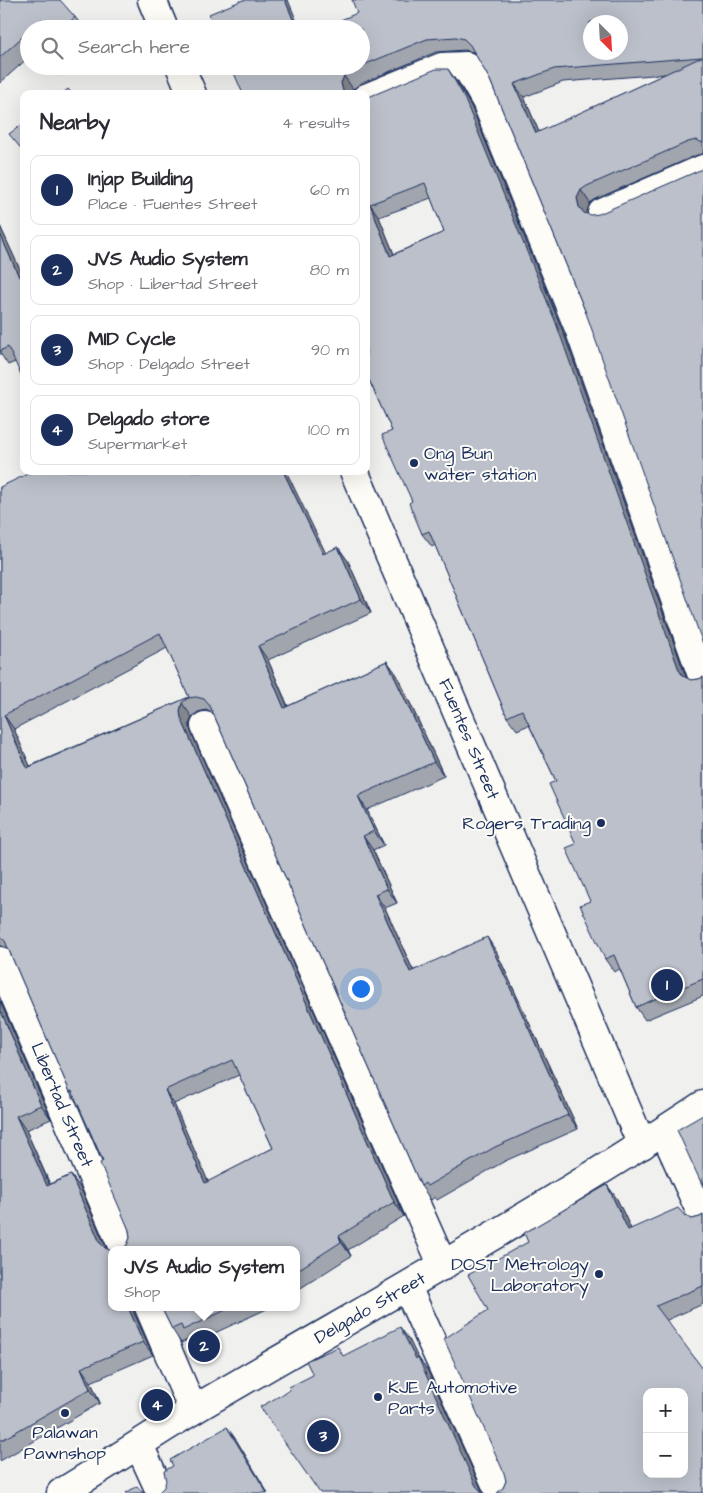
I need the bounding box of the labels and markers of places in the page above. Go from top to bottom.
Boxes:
place label: Ong Bun water station [424,441,536,487]
marker: Ong Bun water station [408,457,420,469]
place label: Rogers Trading [462,811,591,837]
marker: Rogers Trading [595,817,607,829]
pin: 1 [651,966,683,1004]
place label: DOST Metrology Laboratory [451,1252,589,1299]
marker: DOST Metrology Laboratory [593,1268,605,1280]
pin: 2 [188,1327,220,1365]
place label: KJE Automotive Parts [388,1375,518,1421]
pin: 4 [141,1386,173,1424]
marker: KJE Automotive Parts [372,1391,384,1403]
marker: Palawan Pawnshop [59,1407,71,1419]
pin: 3 [307,1417,339,1455]
place label: Palawan Pawnshop [24,1420,106,1466]

